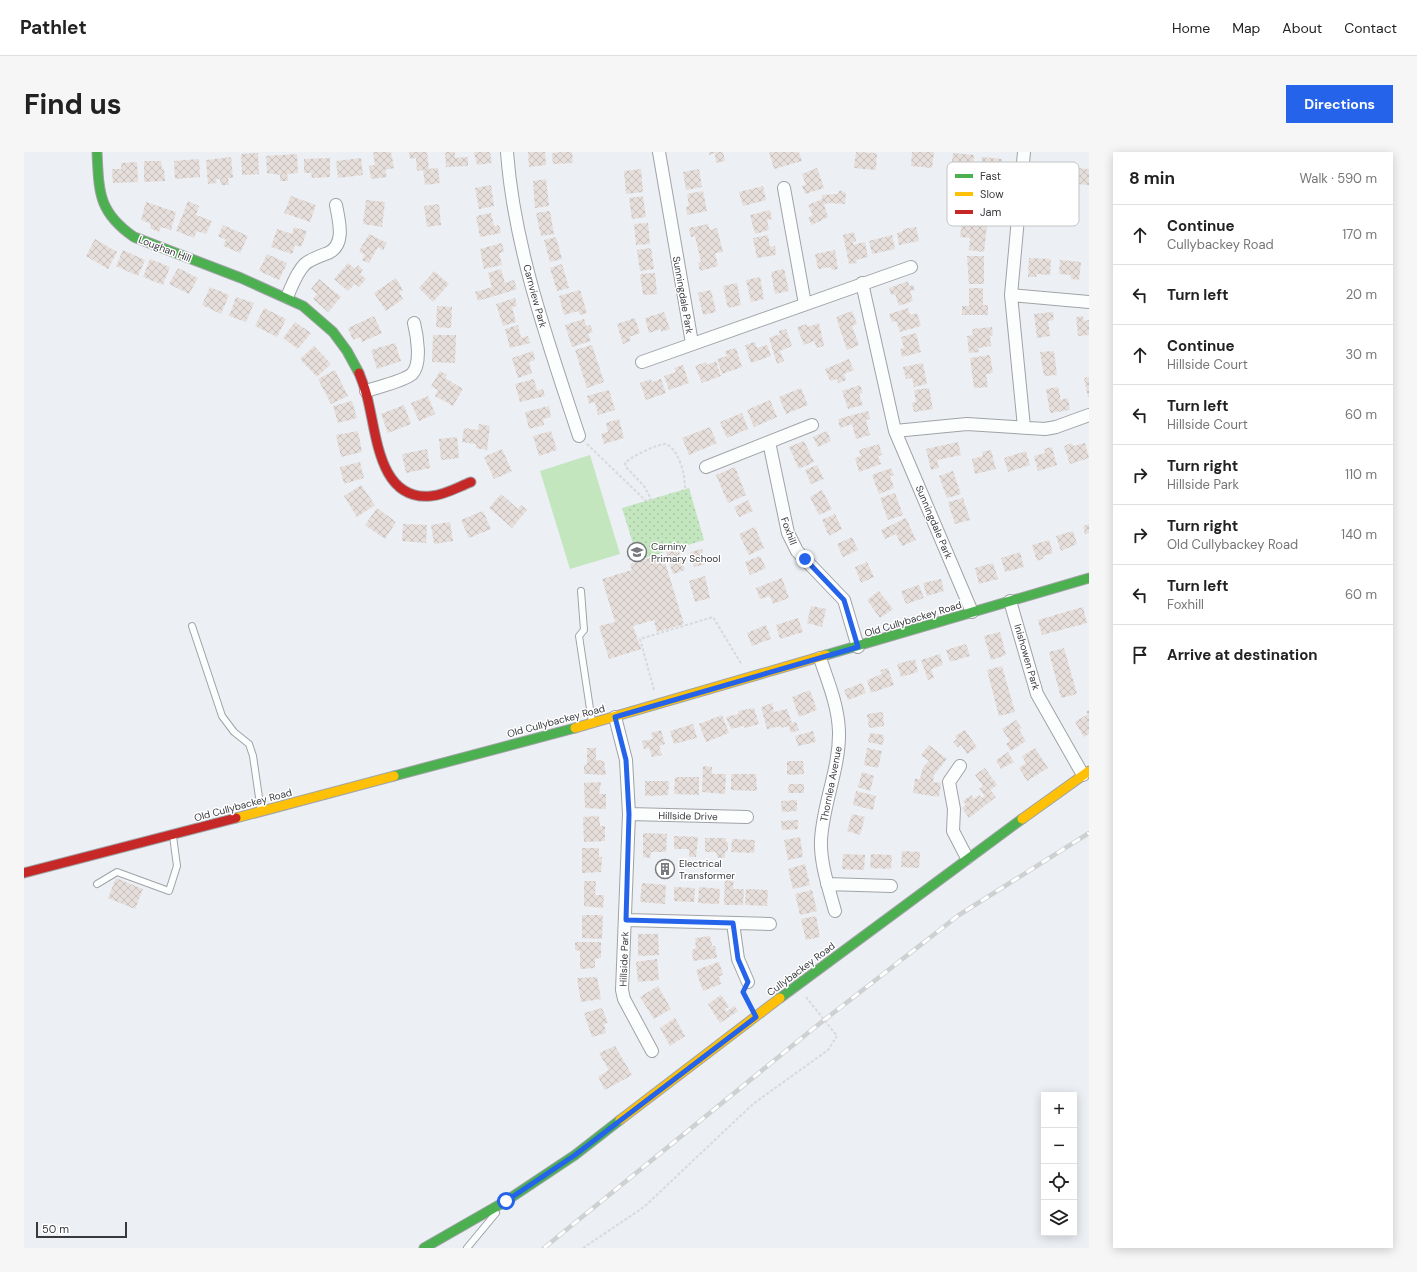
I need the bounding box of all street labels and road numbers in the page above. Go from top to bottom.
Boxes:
street label: Loughan Hill [137,233,193,265]
street label: Sunningdale Park [670,255,696,335]
street label: Carnview Park [520,263,550,329]
street label: Sunningdale Park [913,483,955,561]
street label: Foxhill [778,515,800,547]
street label: Old Cullybackey Road [863,598,963,640]
street label: Inishowen Park [1011,622,1043,692]
street label: Old Cullybackey Road [506,702,606,740]
street label: Thornlea Avenue [817,745,845,823]
street label: Old Cullybackey Road [193,786,293,824]
street label: Hillside Drive [658,809,718,823]
street label: Hillside Park [617,931,631,987]
street label: Cullybackey Road [764,939,838,999]

